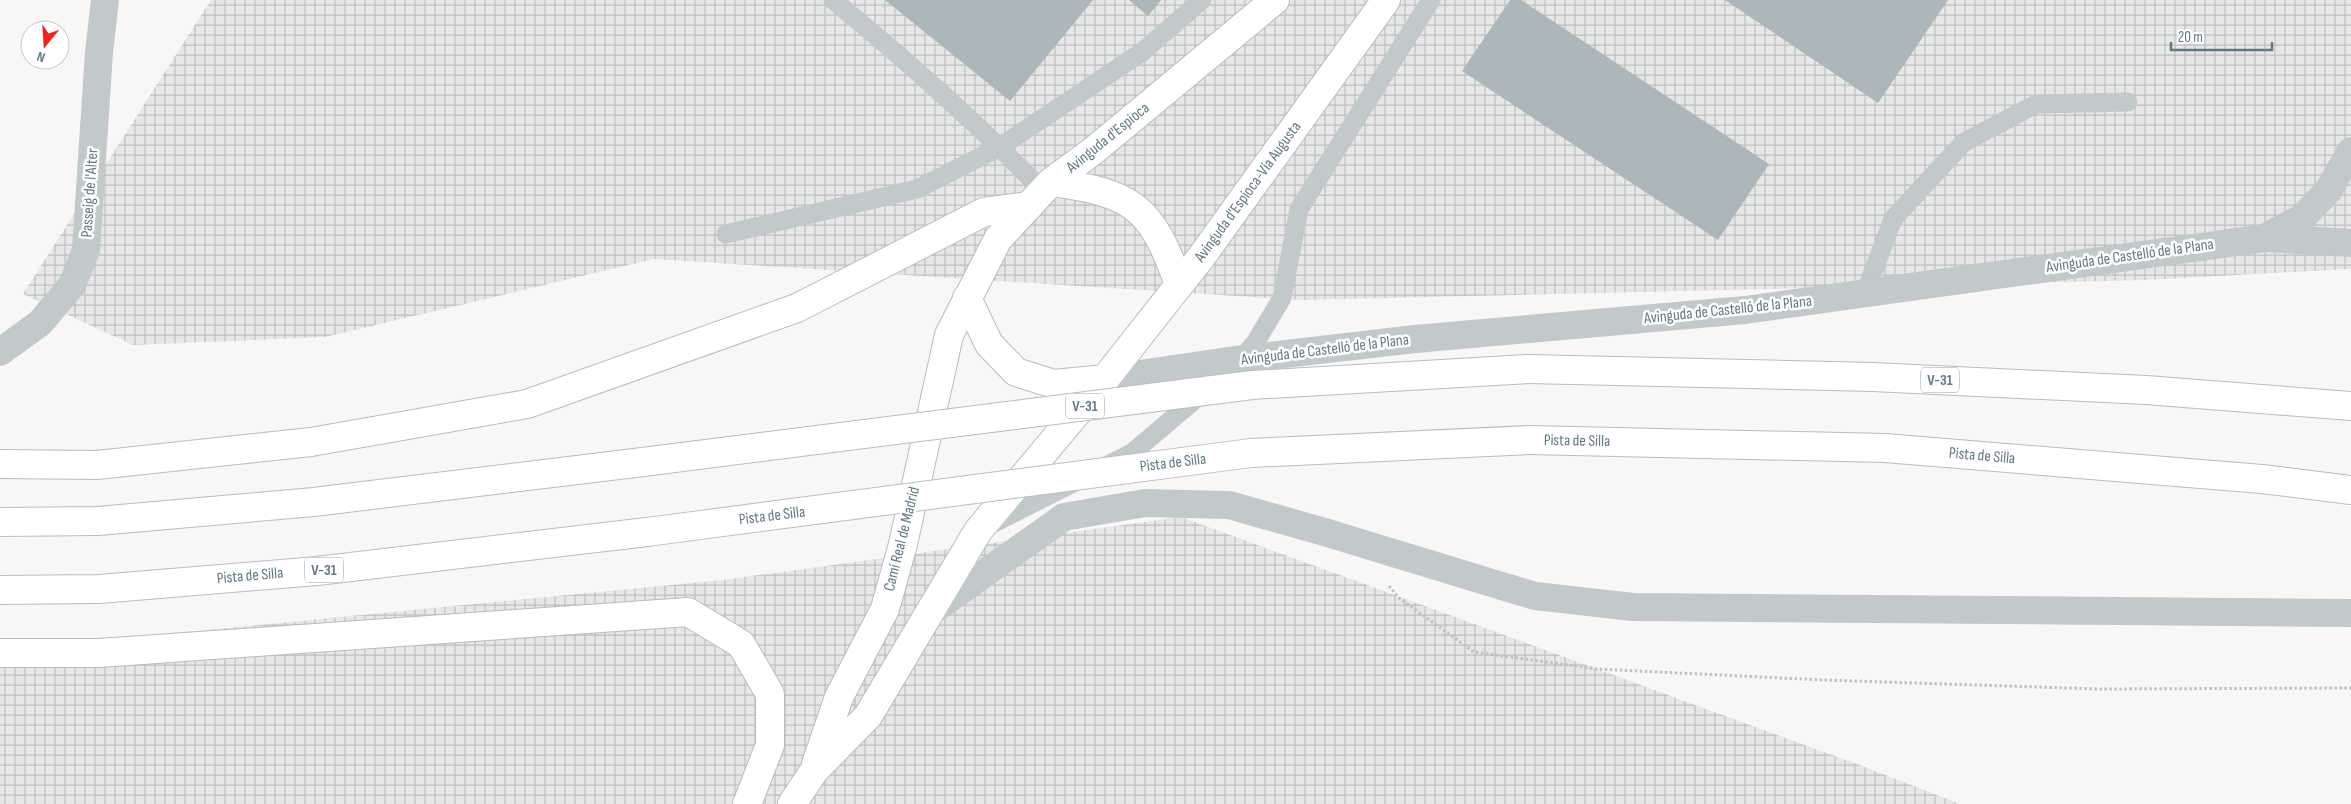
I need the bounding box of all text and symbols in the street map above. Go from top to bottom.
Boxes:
north arrow [20,20,70,70]
scale bar [2171,20,2272,52]
text: 20 m [2178,28,2203,47]
text: N [35,48,47,66]
street label: Avinguda d'Espioca [1062,99,1153,178]
street label: Avinguda d'Espioca-Vía Augusta [1190,118,1305,267]
street label: Passeig de l'Alter [77,147,103,238]
street label: Avinguda de Castelló de la Plana [2044,235,2215,277]
street label: Avinguda de Castelló de la Plana [1642,292,1813,328]
street label: Avinguda de Castelló de la Plana [1239,330,1410,370]
road number: V-31 [1921,368,1959,392]
road number: V-31 [1066,394,1104,418]
street label: Pista de Silla [1544,431,1610,451]
street label: Pista de Silla [1948,444,2016,468]
street label: Pista de Silla [1139,450,1207,476]
street label: Camí Real de Madrid [880,485,924,593]
street label: Pista de Silla [738,503,806,529]
road number: V-31 [305,558,343,582]
street label: Pista de Silla [216,564,284,588]

